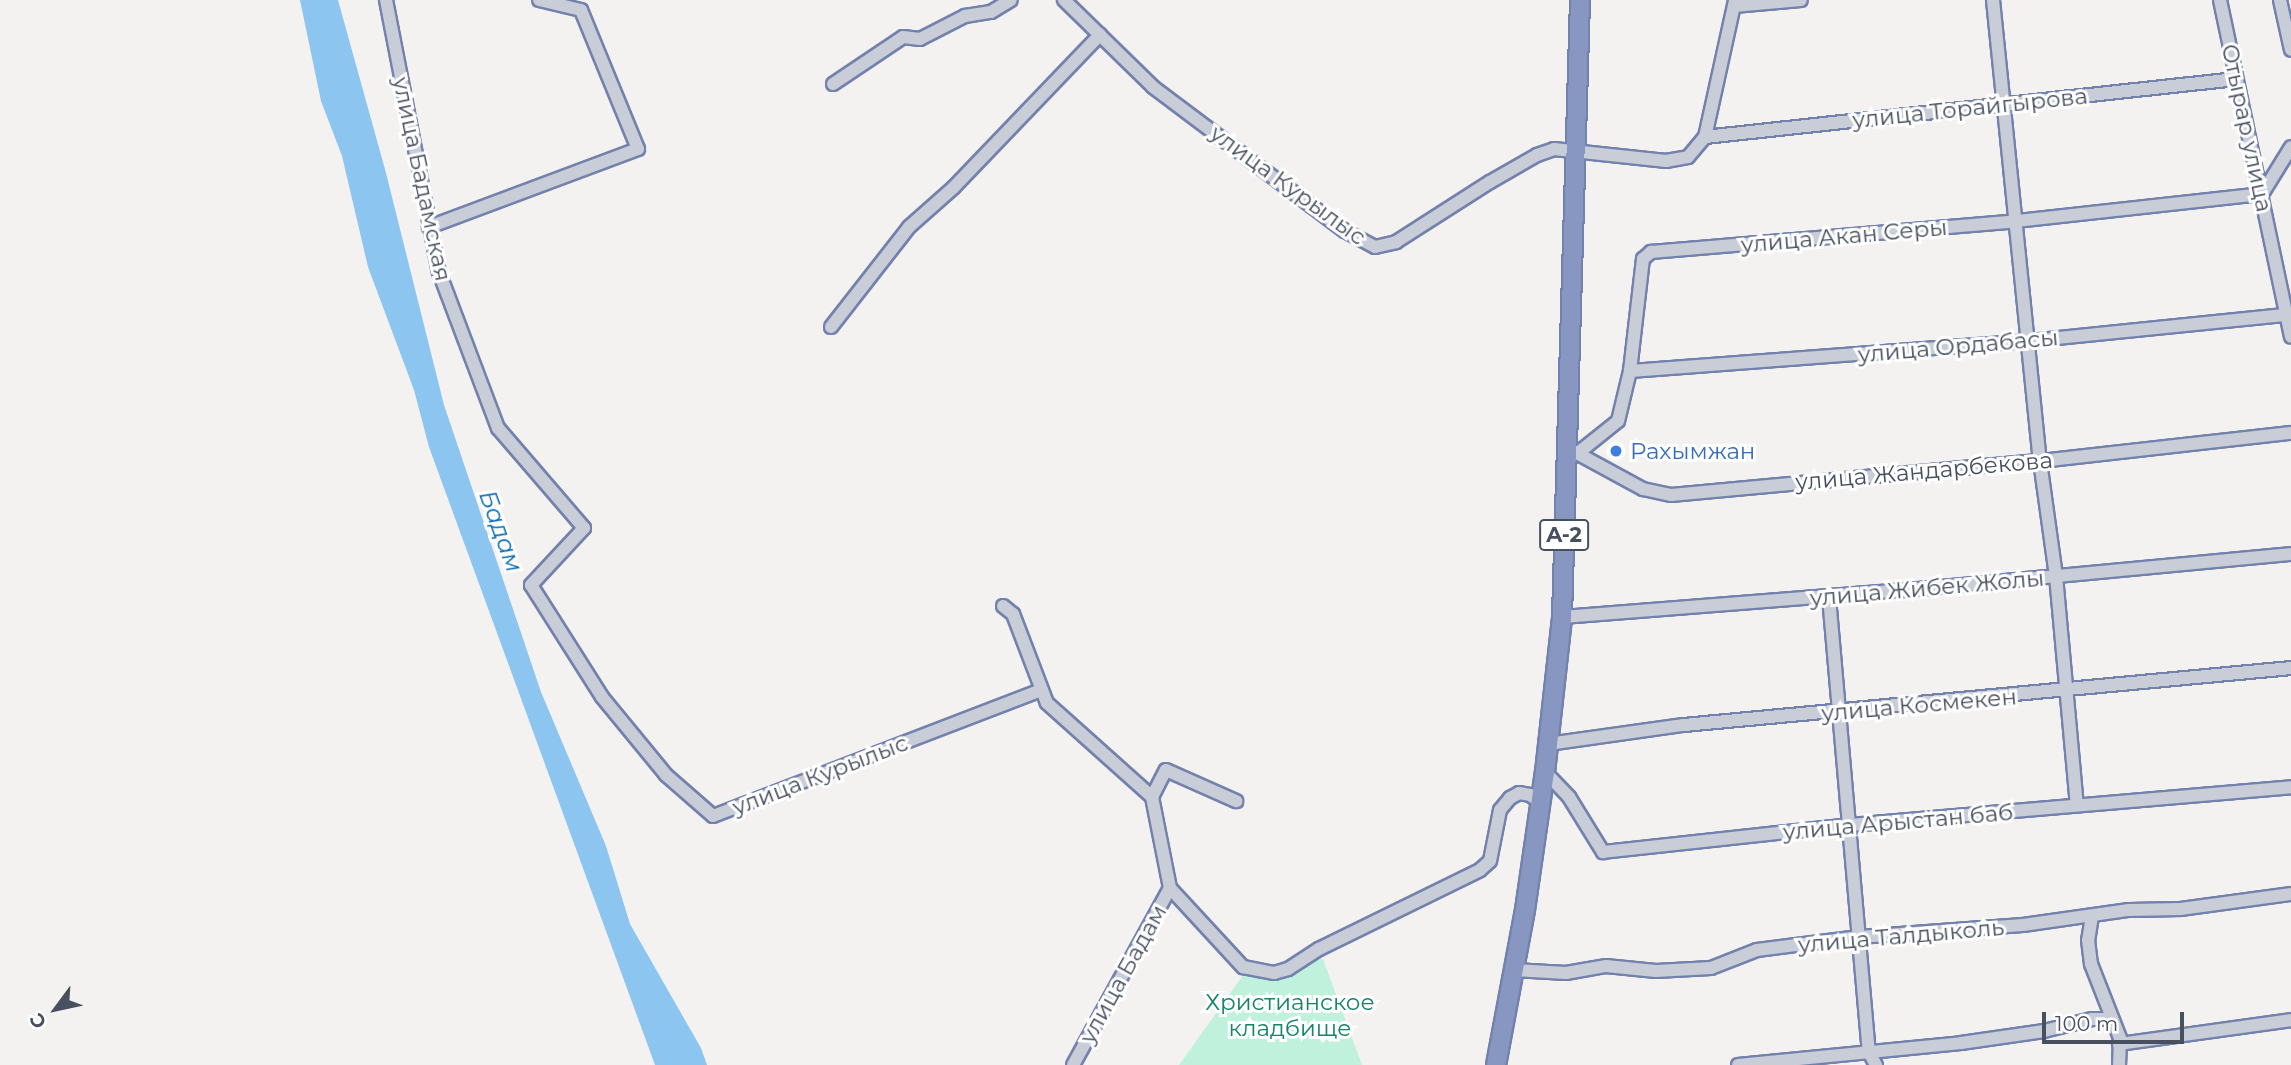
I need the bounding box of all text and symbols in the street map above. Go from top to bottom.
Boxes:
street label: Отырар улица [2216,42,2278,214]
street label: улица Бадамская [387,74,457,284]
street label: улица Торайгырова [1851,82,2089,134]
street label: улица Курылыс [1205,119,1371,251]
street label: улица Акан Серы [1740,213,1948,259]
street label: улица Ордабасы [1857,323,2059,369]
place label: Рахымжан [1630,437,1755,465]
marker: Рахымжан [1608,443,1624,459]
street label: улица Жандарбекова [1794,446,2054,496]
water label: Бадам [473,486,529,576]
road number: A-2 [1538,518,1590,552]
street label: улица Жибек Жолы [1809,564,2045,612]
street label: улица Космекен [1820,683,2018,727]
street label: улица Курылыс [728,729,912,821]
street label: улица Арыстан баб [1782,798,2014,846]
street label: улица Бадам [1073,900,1173,1048]
street label: улица Талдыколь [1797,913,2005,959]
north arrow [21,974,91,1044]
park label: Христианское кладбище [1205,988,1375,1042]
scale bar [2046,998,2188,1042]
text: С [25,1009,51,1033]
text: 100 m [2055,1011,2118,1036]

